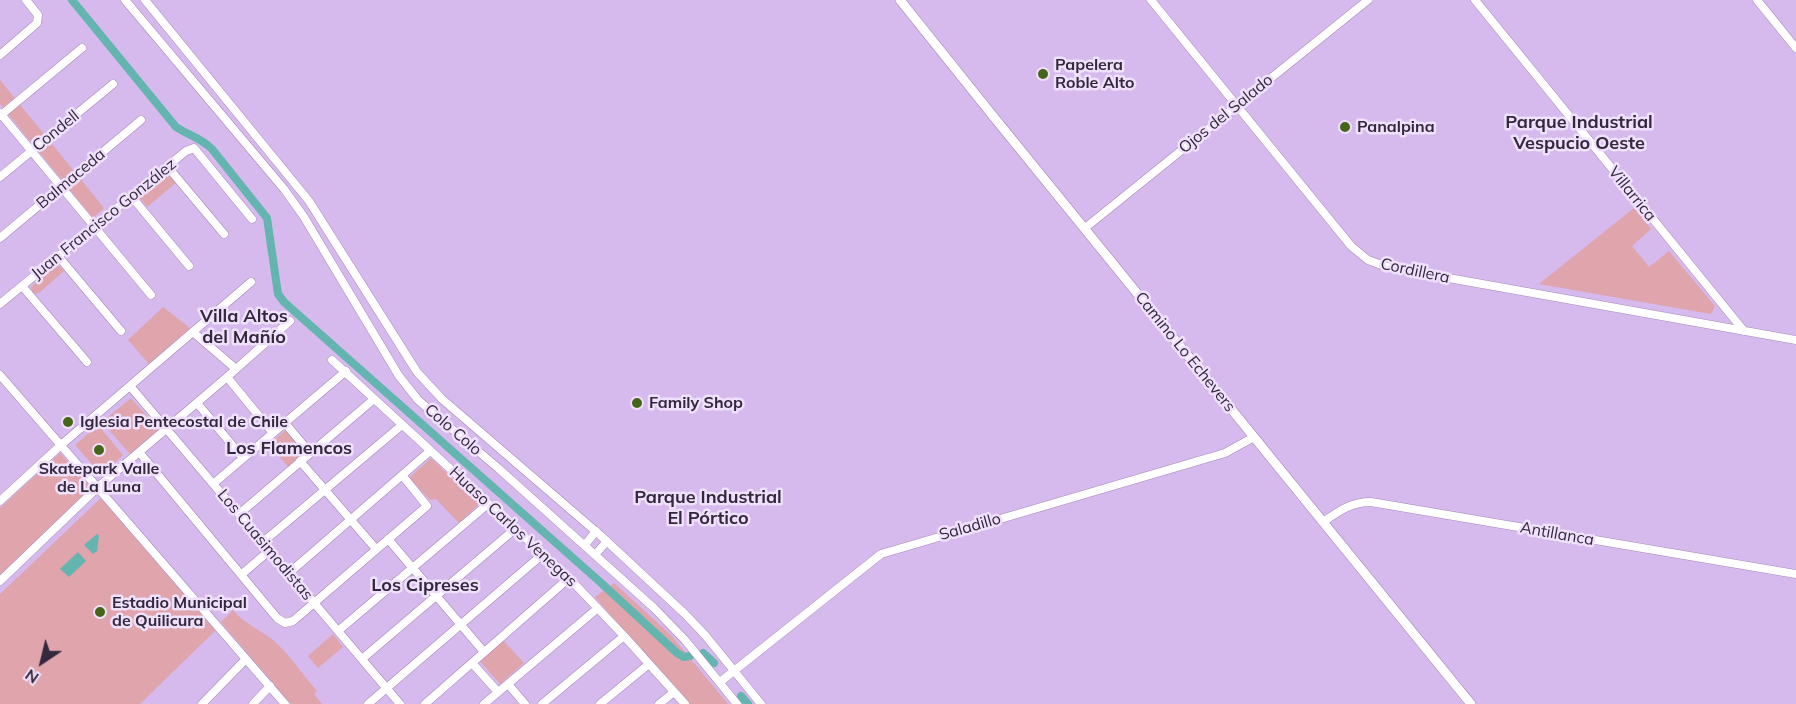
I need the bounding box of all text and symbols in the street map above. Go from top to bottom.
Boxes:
place label: Papelera Roble Alto [1055,55,1134,93]
marker: Papelera Roble Alto [1036,67,1050,81]
street label: Ojos del Salado [1175,70,1277,158]
street label: Condell [29,106,83,156]
district label: Parque Industrial Vespucio Oeste [1505,112,1653,154]
place label: Panalpina [1357,117,1435,137]
marker: Panalpina [1338,120,1352,134]
street label: Balmaceda [33,145,109,213]
street label: Juan Francisco González [28,155,180,283]
street label: Villarrica [1604,163,1660,225]
street label: Cordillera [1379,254,1451,288]
street label: Camino Lo Echevers [1131,288,1239,416]
district label: Villa Altos del Mañío [200,306,288,348]
place label: Family Shop [649,393,743,413]
marker: Family Shop [630,396,644,410]
street label: Colo Colo [421,400,485,460]
place label: Iglesia Pentecostal de Chile [80,412,288,432]
marker: Iglesia Pentecostal de Chile [61,415,75,429]
district label: Los Flamencos [226,438,352,460]
marker: Skatepark Valle de La Luna [92,443,106,457]
place label: Skatepark Valle de La Luna [39,459,159,497]
street label: Huaso Carlos Venegas [445,463,581,591]
street label: Los Cuasimodistas [213,486,317,604]
district label: Parque Industrial El Pórtico [634,487,782,530]
street label: Saladillo [937,509,1003,545]
street label: Antillanca [1519,518,1595,550]
district label: Los Cipreses [371,575,479,597]
place label: Estadio Municipal de Quilicura [112,593,247,631]
marker: Estadio Municipal de Quilicura [93,605,107,619]
north arrow [12,632,72,692]
text: N [21,665,42,688]

